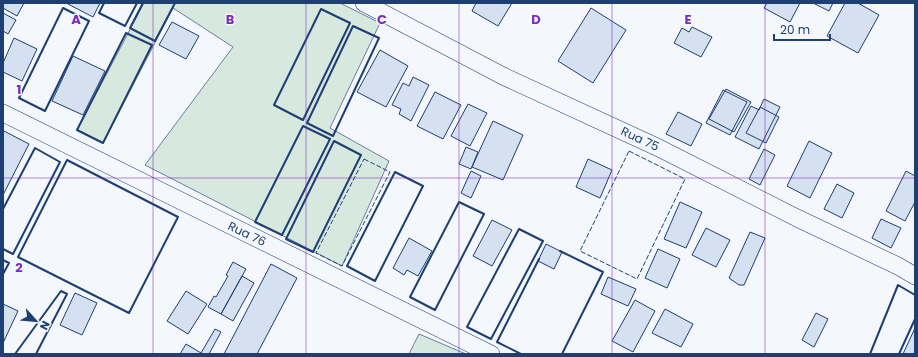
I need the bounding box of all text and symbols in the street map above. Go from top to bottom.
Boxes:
text: A [71,10,81,29]
text: B [226,10,235,29]
text: C [377,10,387,29]
text: D [531,10,541,29]
text: E [684,10,692,29]
scale bar [774,16,830,42]
text: 20 m [780,21,810,38]
text: 1 [17,80,21,99]
street label: Rua 75 [618,122,662,155]
street label: Rua 76 [225,217,269,250]
text: 2 [15,258,23,277]
north arrow [16,301,56,341]
text: N [36,318,54,333]

